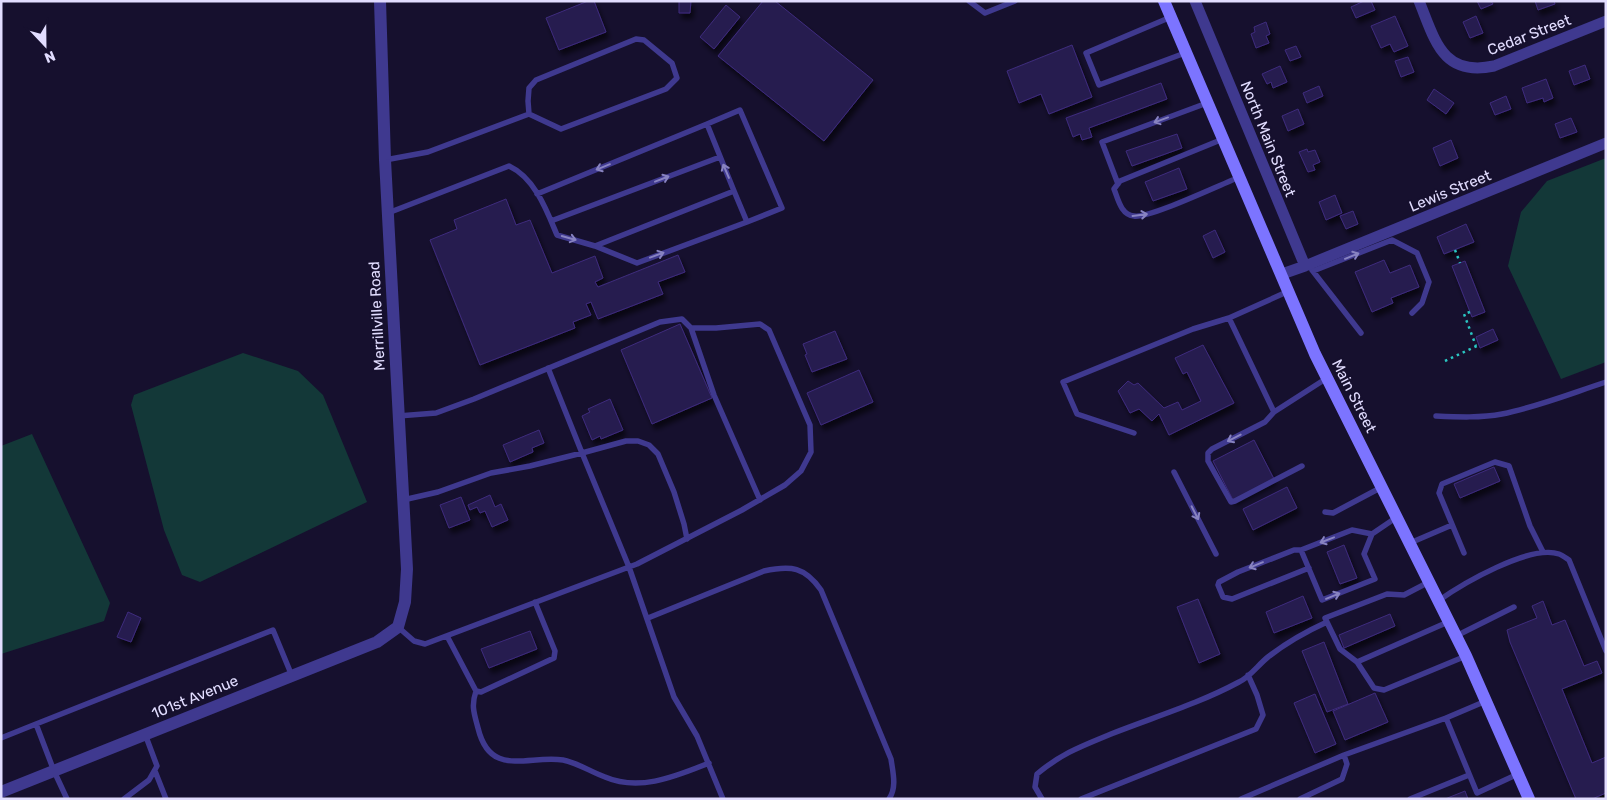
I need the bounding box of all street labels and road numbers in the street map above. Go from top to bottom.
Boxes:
street label: Cedar Street [1485,11,1573,59]
street label: North Main Street [1237,78,1299,200]
street label: Lewis Street [1406,166,1494,216]
street label: Merrillville Road [365,261,389,371]
street label: Main Street [1328,356,1380,436]
street label: 101st Avenue [149,671,241,723]

